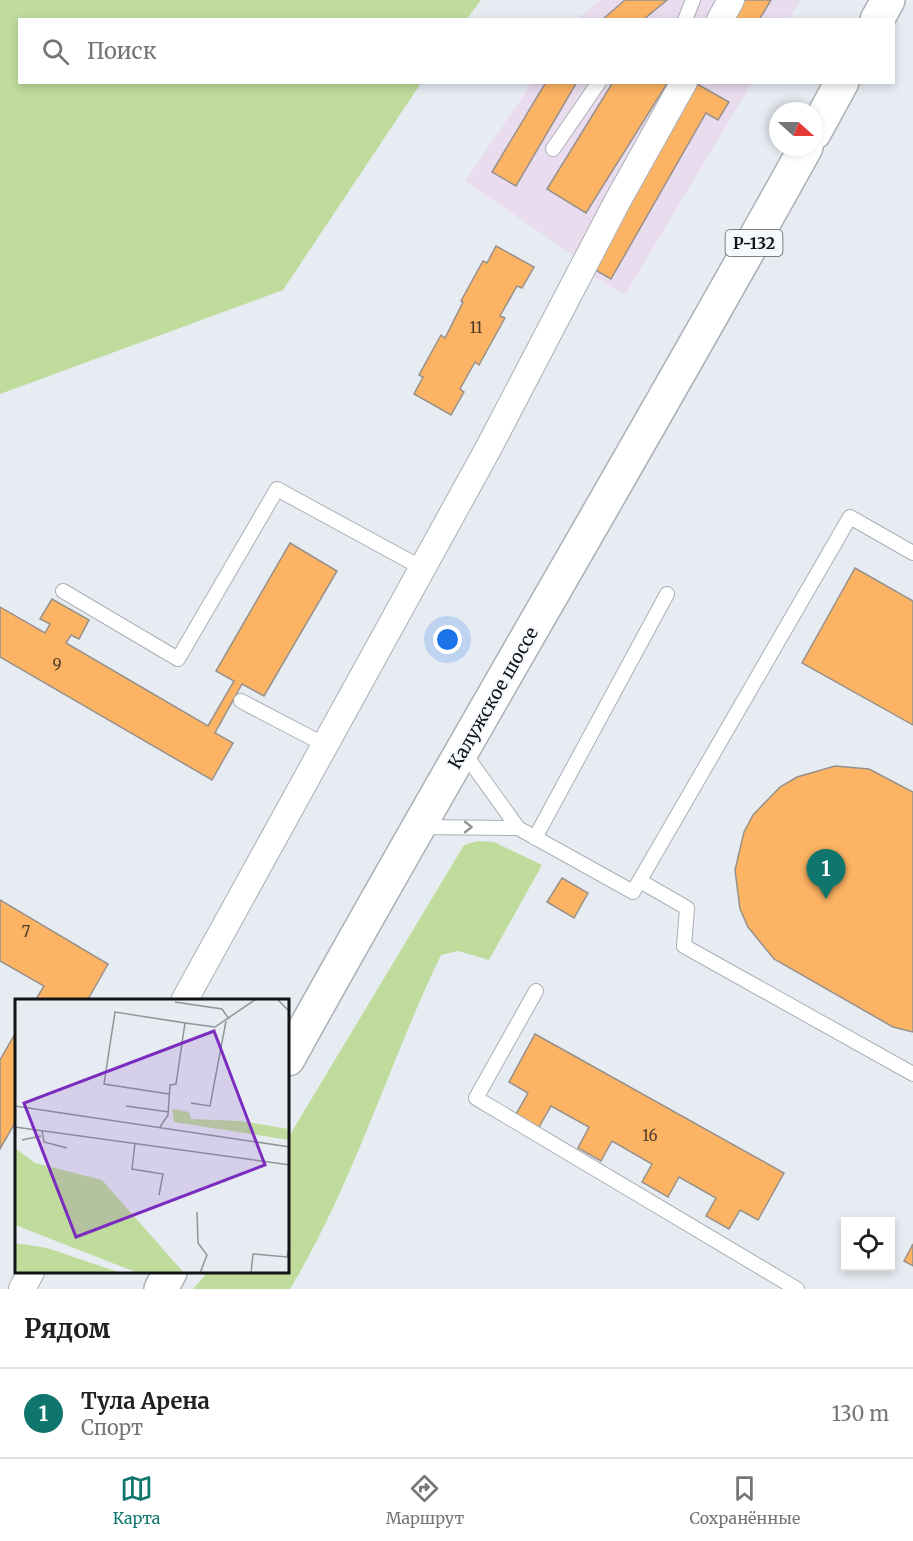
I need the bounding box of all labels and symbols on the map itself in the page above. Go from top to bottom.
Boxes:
north arrow [769,102,823,156]
road number: Р-132 [726,230,783,256]
house number: 11 [469,318,483,337]
street label: Калужское шоссе [443,623,543,773]
your location [433,625,462,654]
house number: 9 [52,655,62,674]
one-way arrow [463,821,472,834]
pin: 1 [806,850,846,899]
house number: 7 [22,922,31,941]
inset map [15,999,290,1274]
house number: 16 [642,1126,658,1145]

